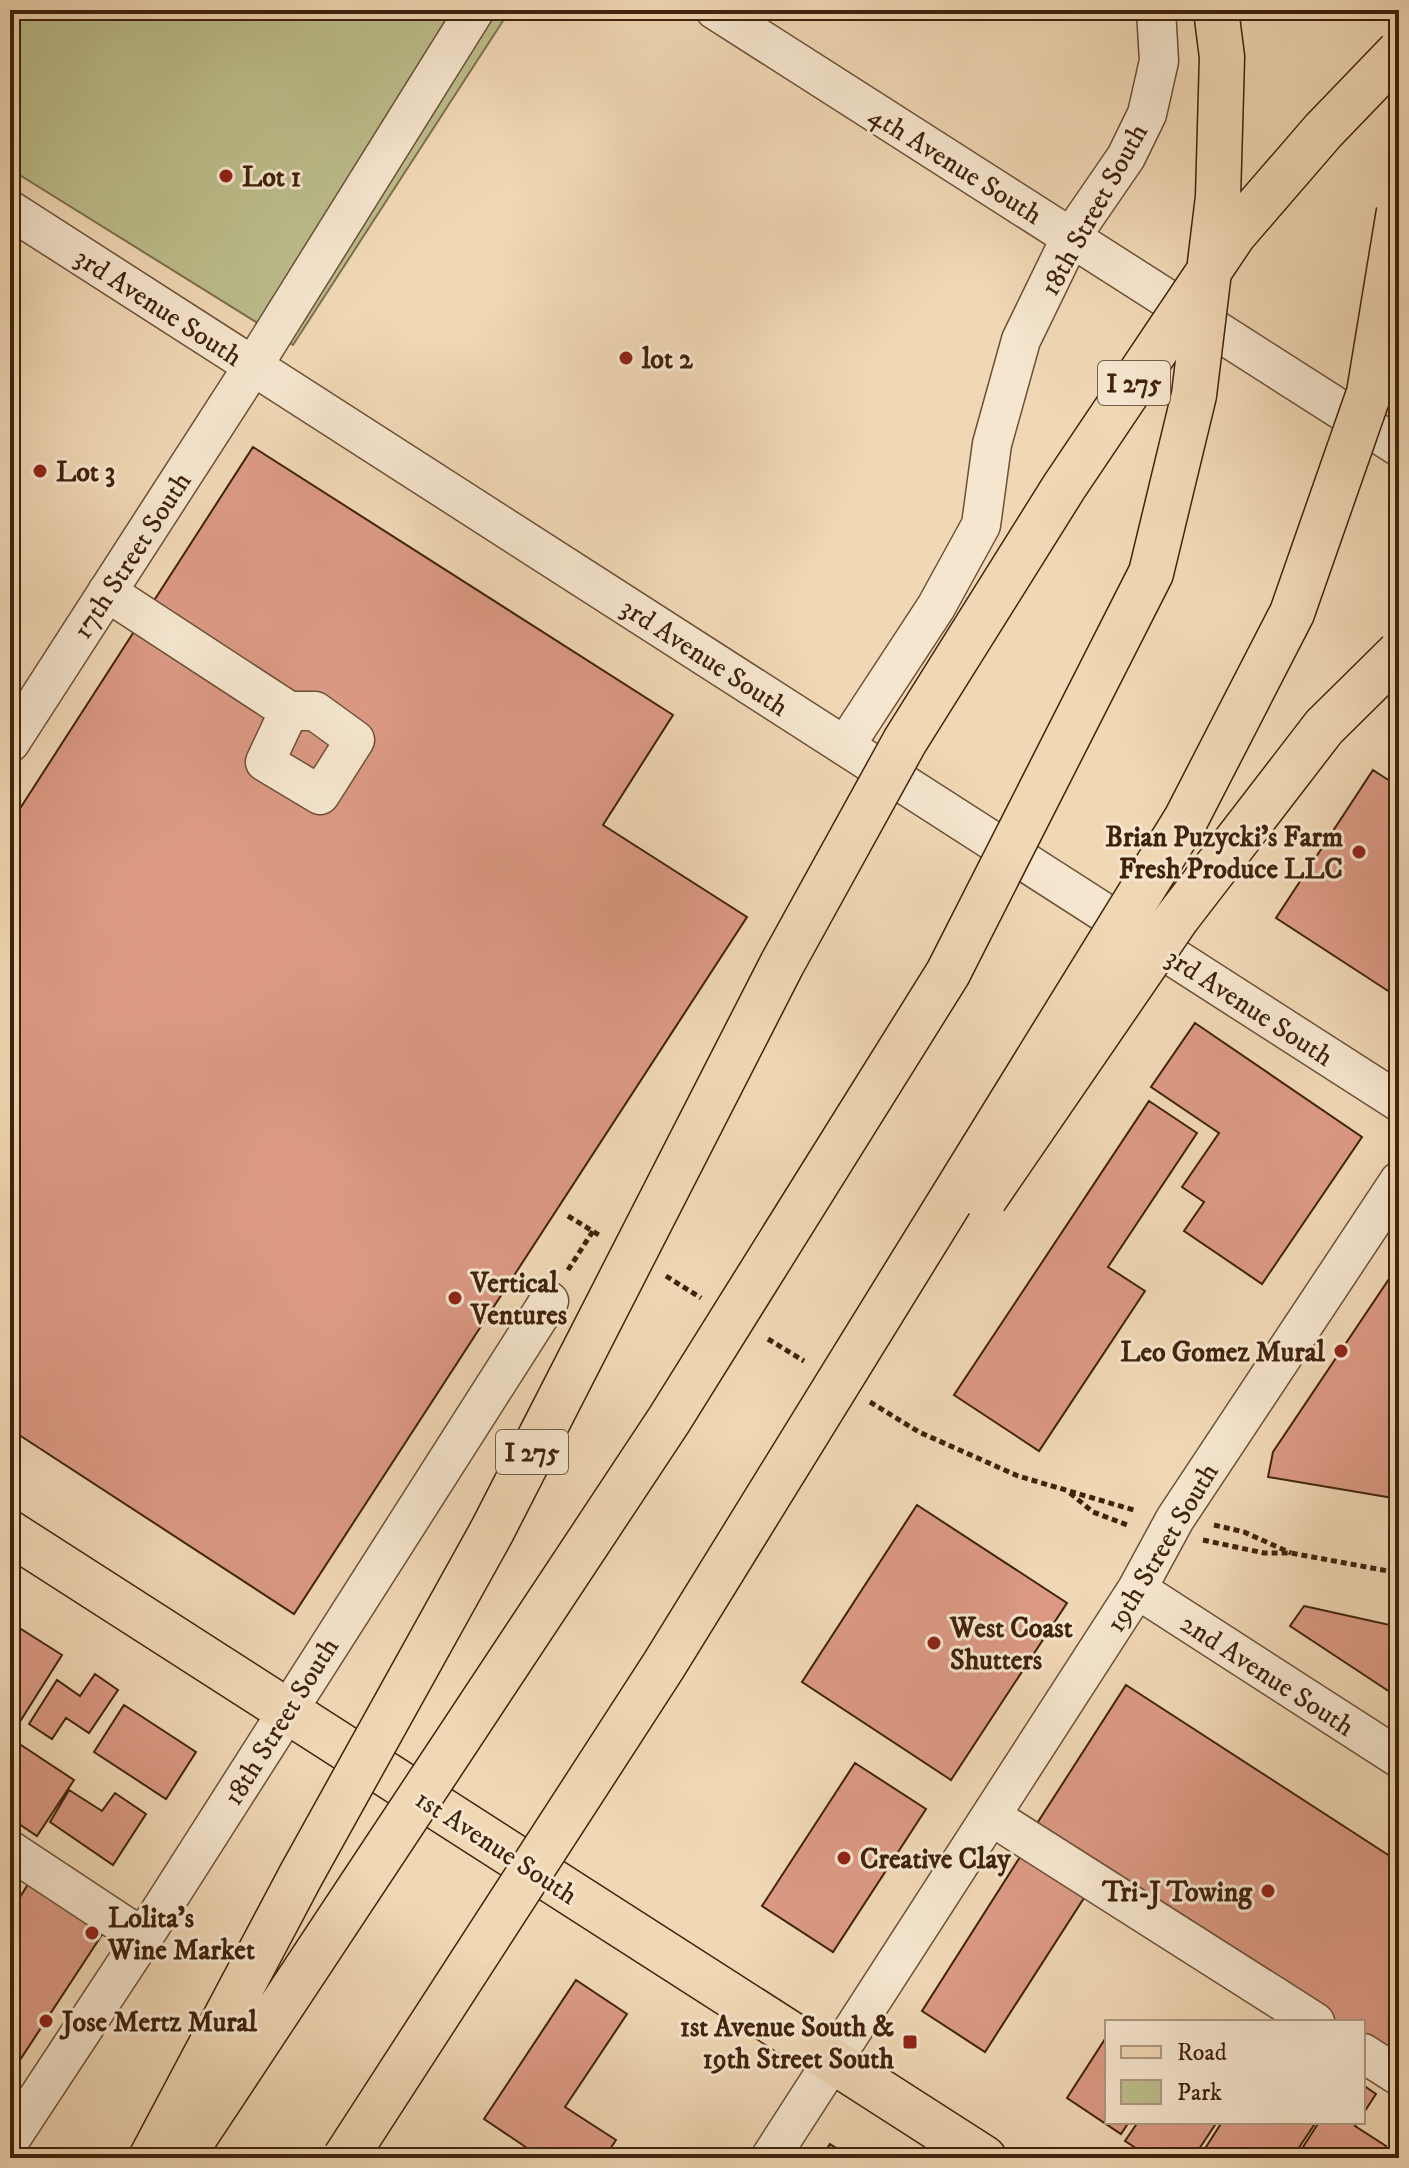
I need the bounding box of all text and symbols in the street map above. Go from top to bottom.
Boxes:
street label: 4th Avenue South [862,98,1049,233]
street label: 18th Street South [1033,117,1156,302]
place label: Lot 1 [242,160,301,195]
marker: Lot 1 [217,167,235,185]
street label: 3rd Avenue South [68,240,249,375]
place label: lot 2 [641,342,693,377]
marker: lot 2 [617,349,635,367]
road number: I 275 [1098,361,1170,405]
place label: Lot 3 [56,455,115,490]
marker: Lot 3 [31,462,49,480]
street label: 17th Street South [65,465,199,646]
street label: 3rd Avenue South [614,590,795,725]
place label: Brian Puzycki's Farm Fresh Produce LLC [1105,820,1343,887]
marker: Brian Puzycki's Farm Fresh Produce LLC [1350,843,1368,861]
street label: 3rd Avenue South [1159,940,1340,1075]
place label: Vertical Ventures [470,1266,568,1333]
marker: Vertical Ventures [446,1289,464,1307]
place label: Leo Gomez Mural [1120,1335,1326,1370]
marker: Leo Gomez Mural [1332,1342,1350,1360]
road number: I 275 [496,1430,568,1474]
street label: 19th Street South [1098,1456,1227,1639]
street label: 2nd Avenue South [1174,1606,1361,1745]
place label: West Coast Shutters [949,1611,1073,1678]
street label: 18th Street South [216,1631,347,1812]
marker: West Coast Shutters [925,1634,943,1652]
street label: 1st Avenue South [408,1782,584,1913]
place label: Creative Clay [860,1842,1011,1877]
marker: Creative Clay [835,1849,853,1867]
place label: Tri-J Towing [1101,1875,1253,1910]
marker: Tri-J Towing [1259,1882,1277,1900]
place label: Lolita's Wine Market [107,1901,255,1968]
marker: Lolita's Wine Market [83,1924,101,1942]
place label: Jose Mertz Mural [59,2005,258,2040]
place label: 1st Avenue South & 19th Street South [680,2010,894,2077]
marker: Jose Mertz Mural [37,2012,55,2030]
legend [1105,2020,1365,2124]
marker: 1st Avenue South & 19th Street South [901,2033,919,2051]
text: Road [1177,2038,1227,2068]
text: Park [1177,2078,1222,2108]

